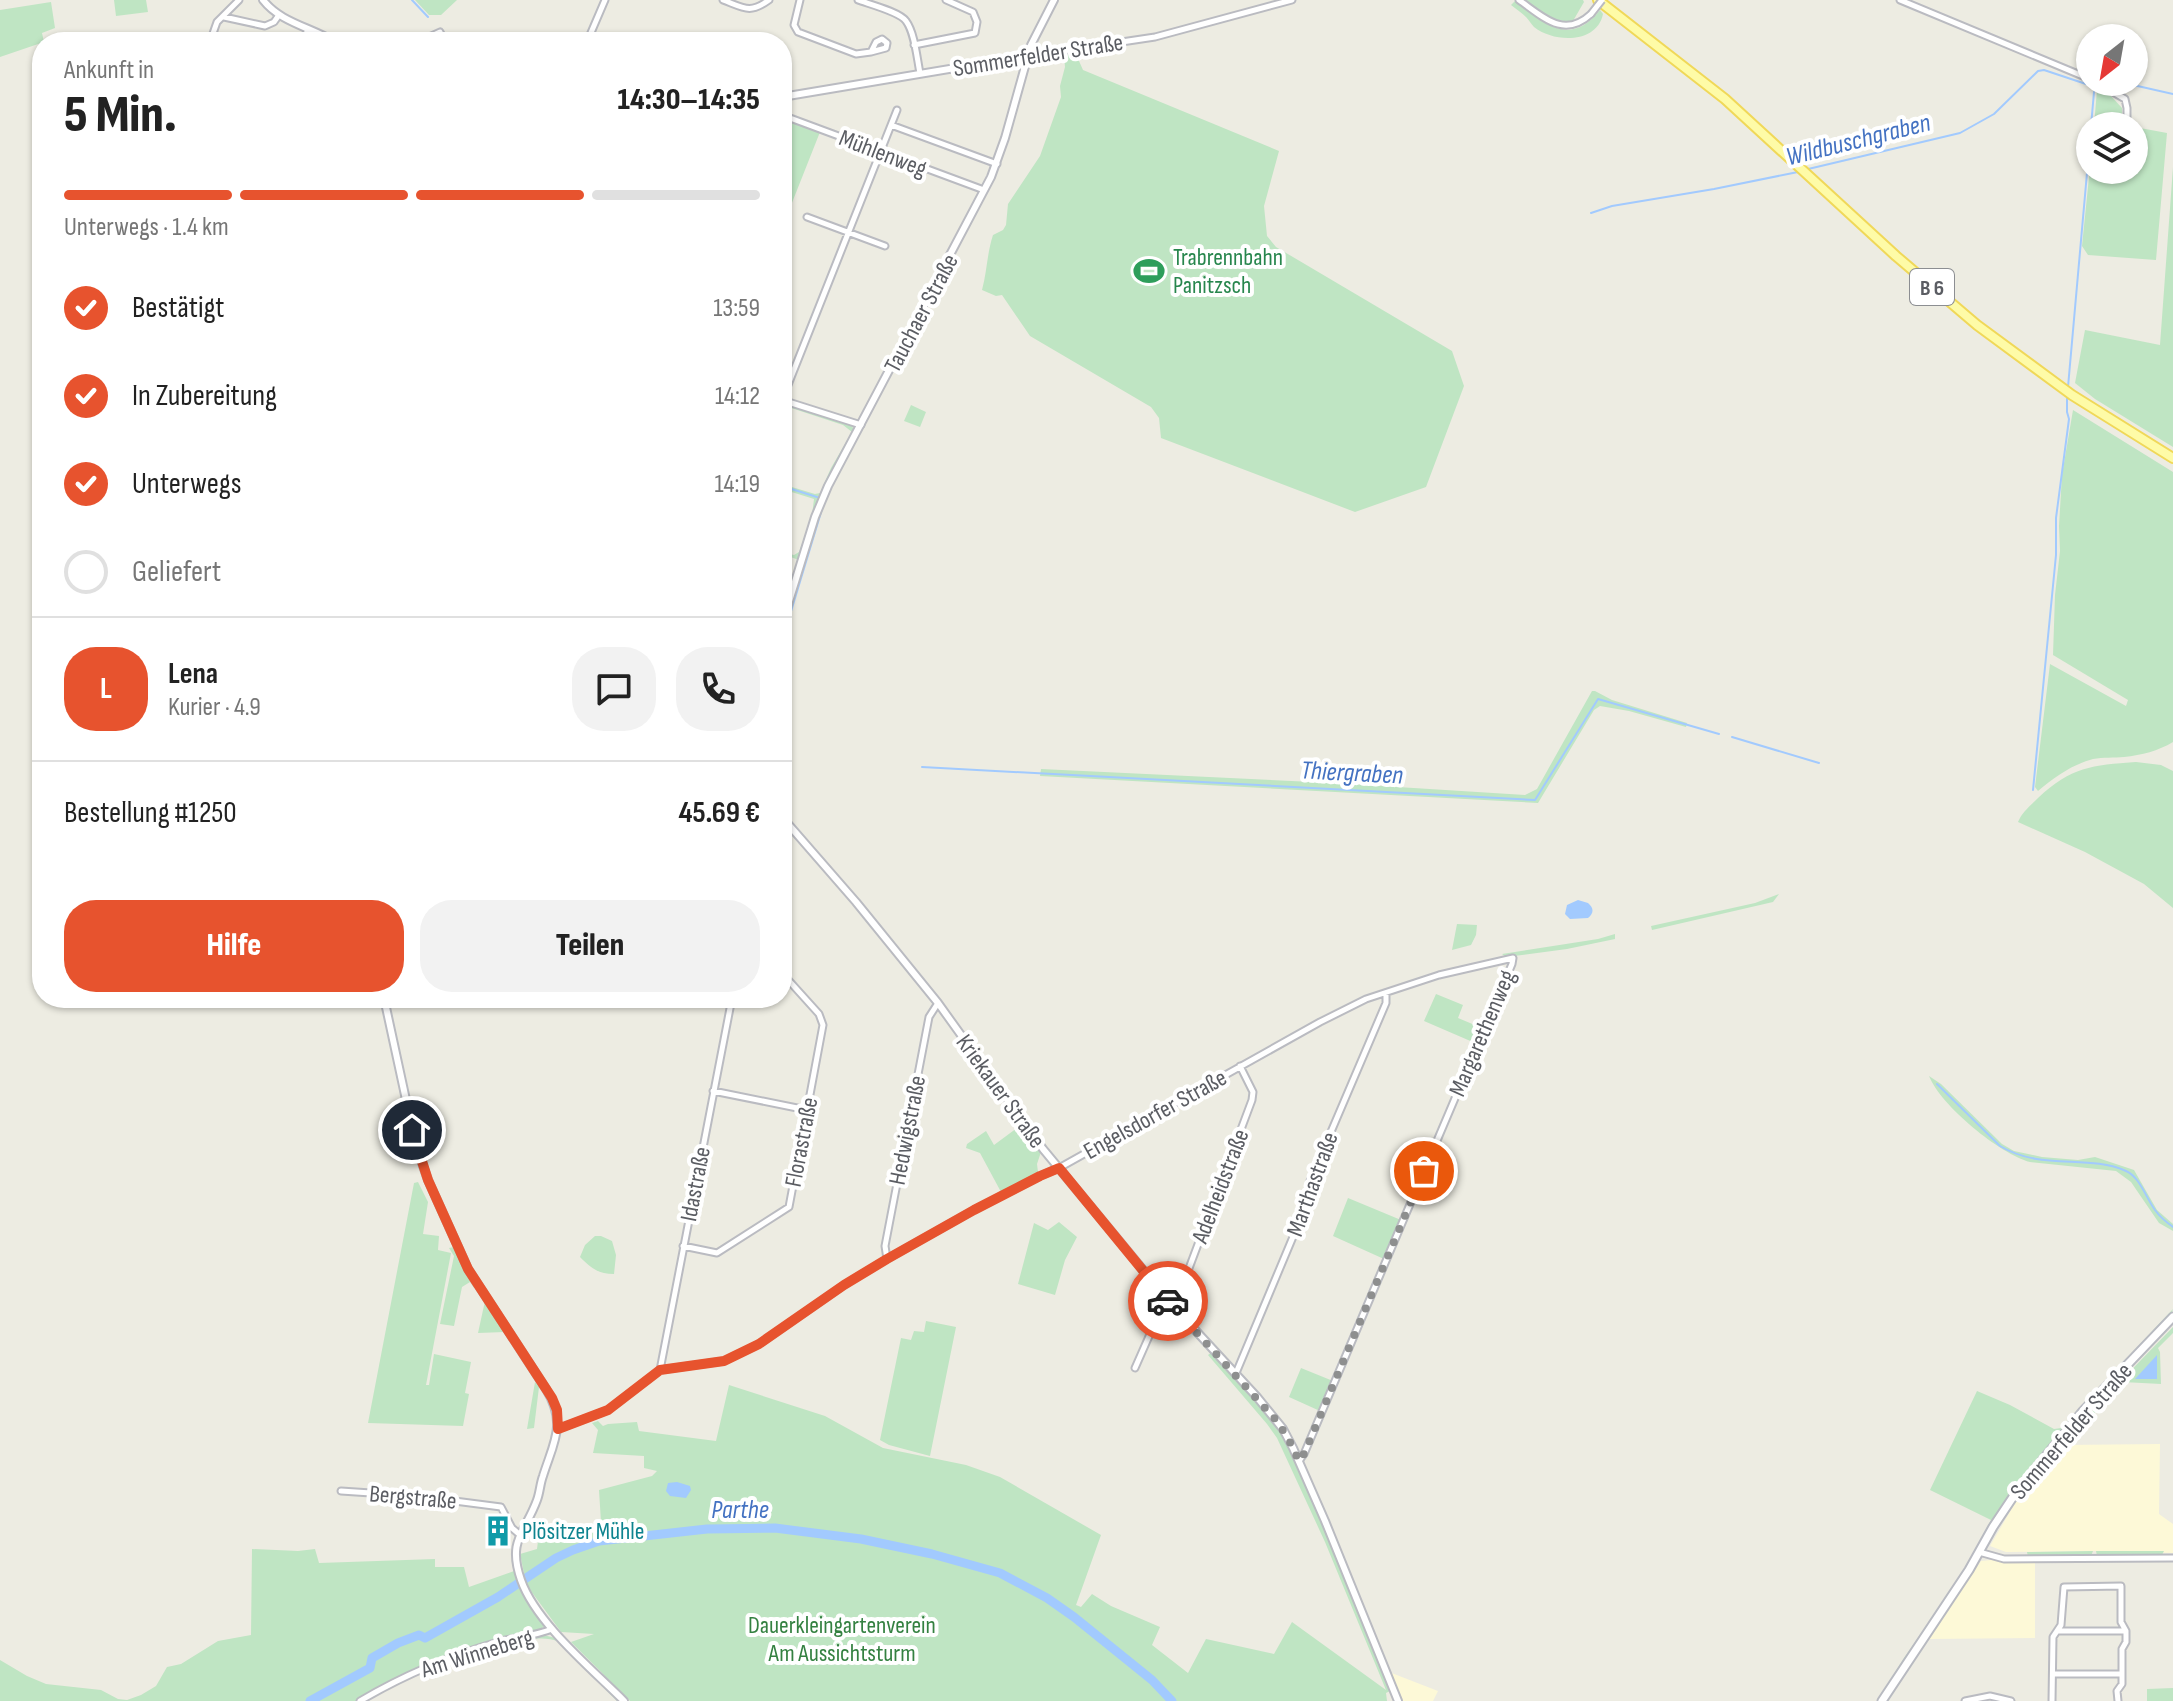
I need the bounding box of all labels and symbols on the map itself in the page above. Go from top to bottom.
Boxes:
north arrow [2076,24,2148,96]
street label: Sommerfelder Straße [951,28,1125,83]
water label: Wildbuschgraben [1783,108,1934,173]
street label: Mühlenweg [835,124,931,183]
place label: Trabrennbahn Panitzsch [1173,243,1283,300]
street label: Tauchaer Straße [878,249,965,377]
sports icon: Trabrennbahn Panitzsch [1132,254,1166,288]
road number: B 6 [1910,269,1954,305]
water label: Thiergraben [1300,755,1404,792]
street label: Margarethenweg [1443,966,1522,1101]
street label: Kriekauer Straße [950,1029,1052,1154]
street label: Engelsdorfer Straße [1079,1063,1232,1166]
street label: Hedwigstraße [883,1073,932,1187]
street label: Florastraße [779,1095,824,1189]
pin [378,1096,446,1164]
street label: Adelheidstraße [1185,1125,1255,1248]
street label: Marthastraße [1280,1128,1345,1240]
pin [1390,1137,1458,1205]
street label: Idastraße [674,1144,717,1224]
courier [1128,1261,1208,1341]
street label: Sommerfelder Straße [2004,1357,2139,1506]
street label: Bergstraße [368,1479,458,1516]
water label: Parthe [711,1495,769,1526]
building icon: Plösitzer Mühle [481,1514,515,1548]
place label: Plösitzer Mühle [522,1517,644,1546]
park label: Dauerkleingartenverein Am Aussichtsturm [748,1611,936,1668]
street label: Am Winneberg [417,1623,537,1685]

